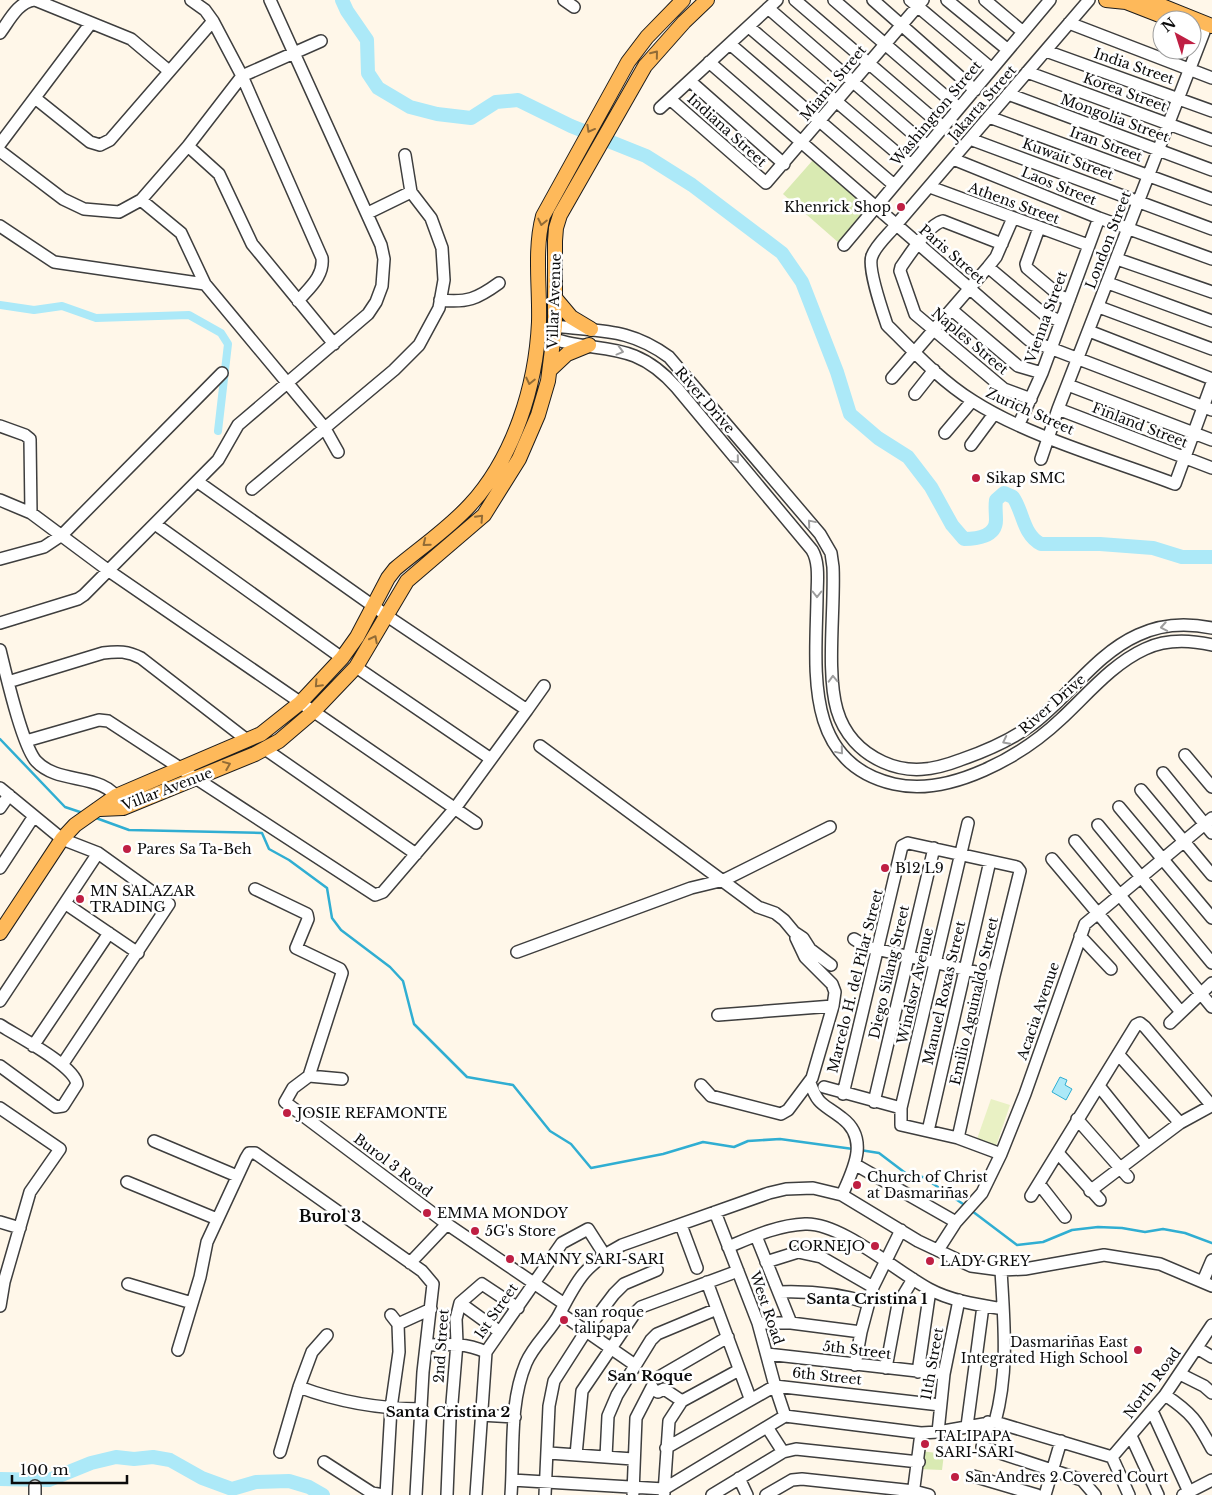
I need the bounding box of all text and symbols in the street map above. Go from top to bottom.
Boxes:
north arrow [1152,10,1202,60]
text: N [1158,14,1180,36]
street label: Miami Street [796,41,870,125]
street label: India Street [1092,44,1177,88]
one-way arrow [649,51,657,60]
street label: Washington Street [886,56,986,170]
street label: Jakarta Street [943,61,1020,146]
street label: Korea Street [1081,69,1170,116]
street label: Indiana Street [684,90,771,171]
street label: Mongolia Street [1058,90,1172,146]
one-way arrow [586,123,596,132]
street label: Iran Street [1067,123,1145,166]
street label: Kuwait Street [1020,134,1117,184]
street label: Laos Street [1019,163,1100,210]
street label: Athens Street [965,178,1063,228]
street label: London Street [1081,188,1135,291]
place label: Khenrick Shop [784,198,891,216]
marker: Khenrick Shop [895,201,907,213]
one-way arrow [537,217,548,226]
street label: Paris Street [915,221,989,288]
street label: Villar Avenue [543,253,565,350]
street label: Vienna Street [1021,268,1071,366]
street label: Naples Street [928,304,1012,379]
one-way arrow [615,345,623,355]
street label: River Drive [671,363,739,437]
one-way arrow [525,376,536,385]
street label: Zurich Street [983,384,1078,439]
street label: Finland Street [1089,398,1191,452]
one-way arrow [731,454,740,463]
place label: Sikap SMC [986,469,1065,487]
marker: Sikap SMC [970,472,982,484]
one-way arrow [474,515,483,524]
one-way arrow [808,520,817,529]
one-way arrow [423,538,432,547]
one-way arrow [812,590,822,598]
one-way arrow [1159,622,1168,632]
one-way arrow [368,635,378,644]
street label: River Drive [1015,670,1089,738]
one-way arrow [828,675,838,682]
one-way arrow [315,678,324,687]
one-way arrow [1002,735,1011,745]
one-way arrow [834,745,843,754]
one-way arrow [223,761,231,771]
street label: Villar Avenue [118,763,215,815]
place label: Pares Sa Ta-Beh [137,840,252,858]
marker: Pares Sa Ta-Beh [121,843,133,855]
place label: B12 L9 [895,859,944,877]
marker: B12 L9 [879,862,891,874]
place label: MN SALAZAR TRADING [90,882,196,916]
street label: Marcelo H. del Pilar Street [823,887,887,1075]
marker: MN SALAZAR TRADING [74,893,86,905]
street label: Diego Silang Street [865,903,913,1041]
street label: Emilio Aguinaldo Street [946,915,1002,1087]
street label: Manuel Roxas Street [919,919,969,1067]
street label: Windsor Avenue [893,926,937,1047]
street label: Acacia Avenue [1012,960,1063,1063]
place label: JOSIE REFAMONTE [295,1104,447,1122]
marker: JOSIE REFAMONTE [281,1107,293,1119]
street label: Burol 3 Road [350,1129,436,1201]
place label: Church of Christ at Dasmariñas [867,1168,989,1202]
marker: Church of Christ at Dasmariñas [851,1179,863,1191]
place label: EMMA MONDOY [437,1204,569,1222]
district label: Burol 3 [299,1206,361,1226]
marker: EMMA MONDOY [421,1207,433,1219]
place label: 5G's Store [485,1222,556,1240]
marker: 5G's Store [469,1225,481,1237]
place label: CORNEJO [788,1237,865,1255]
marker: CORNEJO [869,1240,881,1252]
place label: MANNY SARI-SARI [520,1250,665,1268]
place label: LADY GREY [940,1252,1031,1270]
marker: MANNY SARI-SARI [504,1253,516,1265]
marker: LADY GREY [924,1255,936,1267]
street label: West Road [746,1268,788,1348]
street label: 1st Street [470,1279,522,1342]
district label: Santa Cristina 1 [806,1289,928,1308]
place label: san roque talipapa [574,1303,644,1337]
street label: 2nd Street [429,1308,453,1383]
marker: san roque talipapa [558,1314,570,1326]
street label: 11th Street [917,1326,947,1402]
place label: Dasmariñas East Integrated High School [961,1333,1129,1367]
street label: 5th Street [822,1337,893,1363]
street label: North Road [1119,1344,1185,1422]
marker: Dasmariñas East Integrated High School [1132,1344,1144,1356]
street label: 6th Street [791,1363,863,1389]
district label: San Roque [608,1366,693,1385]
district label: Santa Cristina 2 [386,1402,510,1421]
place label: TALIPAPA SARI-SARI [935,1427,1014,1461]
marker: TALIPAPA SARI-SARI [919,1438,931,1450]
scale bar [12,1452,128,1484]
text: 100 m [20,1460,69,1479]
place label: San Andres 2 Covered Court [965,1468,1169,1486]
marker: San Andres 2 Covered Court [949,1471,961,1483]

